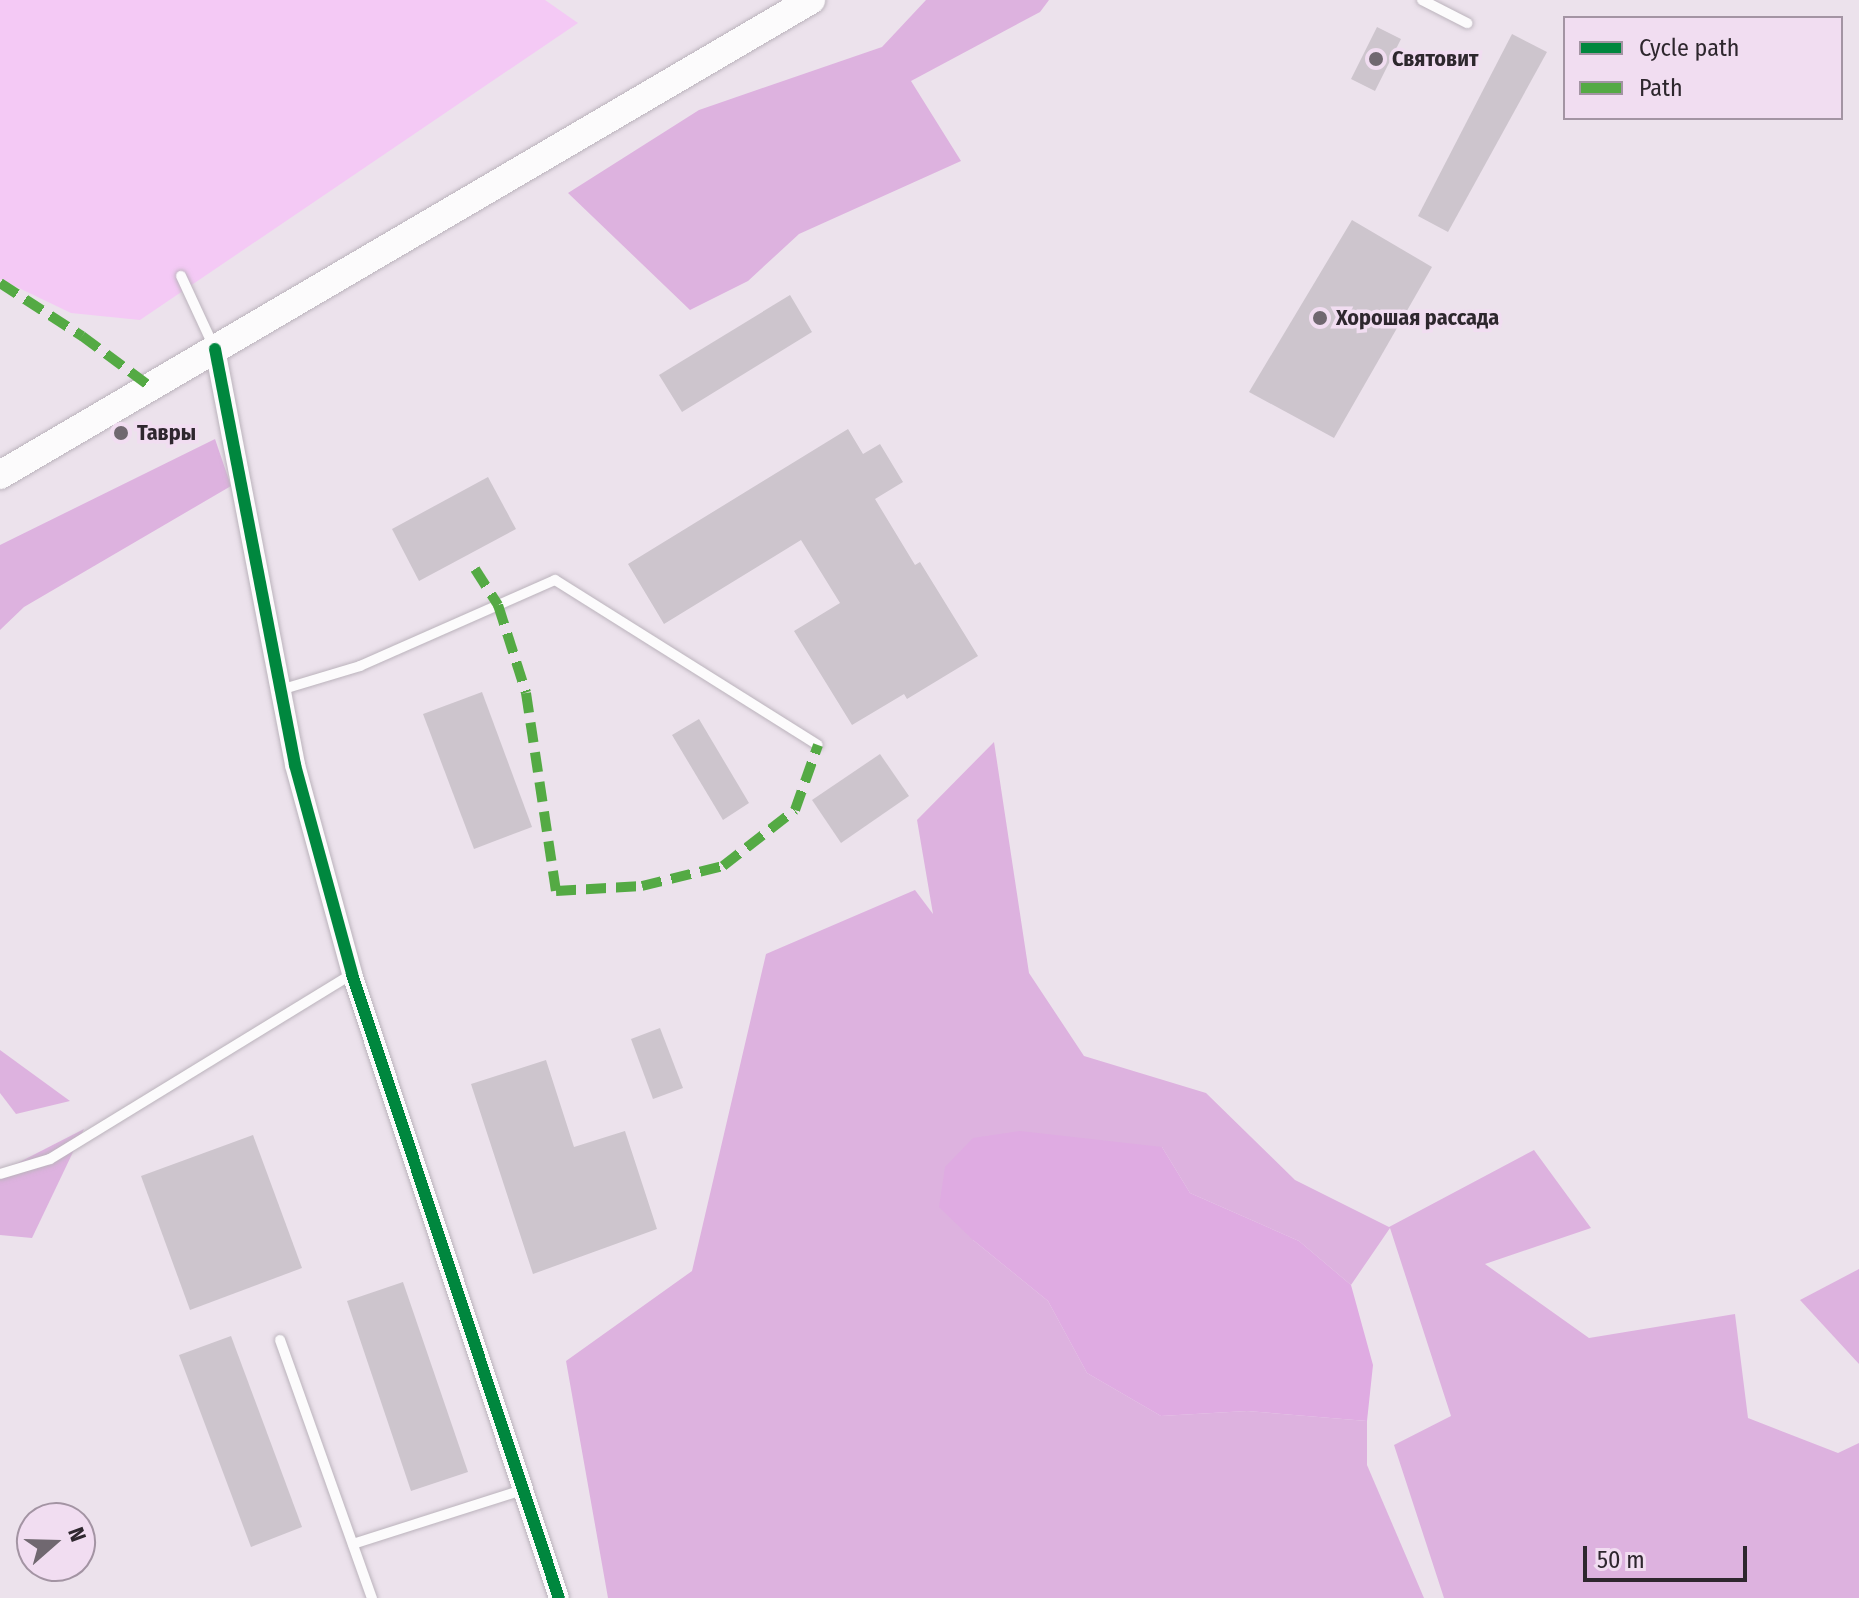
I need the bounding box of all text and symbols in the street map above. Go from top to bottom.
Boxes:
legend [1563,16,1843,120]
text: Cycle path [1639,34,1739,62]
place label: Святовит [1392,46,1478,72]
marker: Святовит [1367,50,1385,68]
text: Path [1639,74,1683,102]
place label: Хорошая рассада [1336,305,1499,331]
marker: Хорошая рассада [1311,309,1329,327]
place label: Тавры [137,420,196,446]
marker: Тавры [112,424,130,442]
north arrow [16,1502,96,1582]
text: N [62,1523,92,1545]
scale bar [1587,1530,1751,1580]
text: 50 m [1597,1546,1645,1574]

